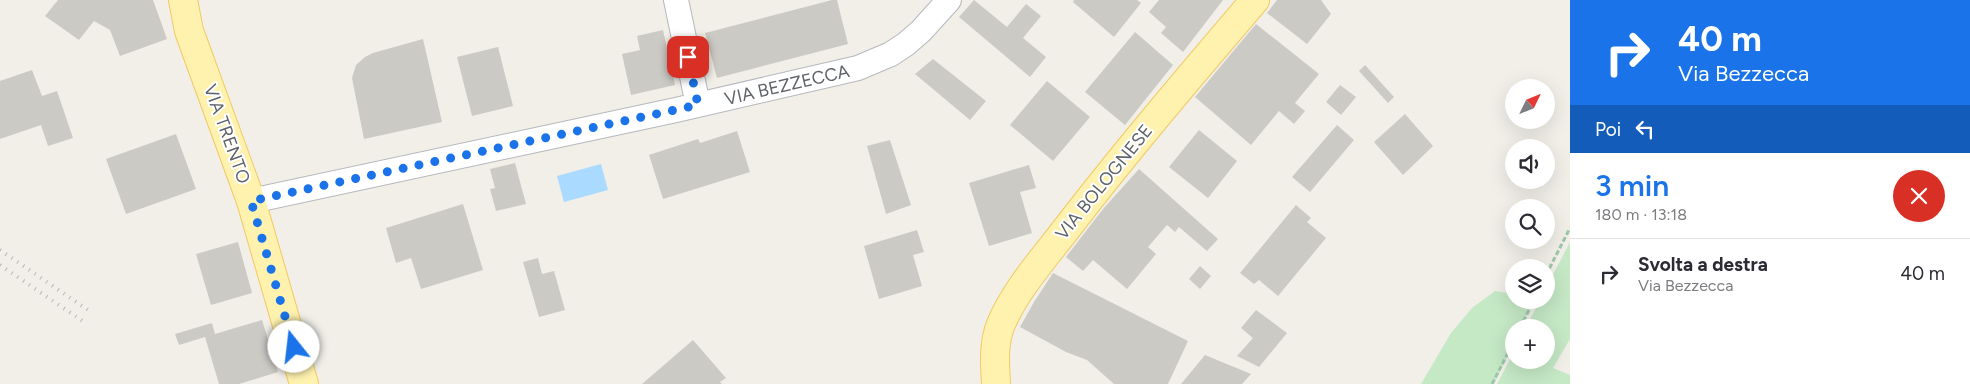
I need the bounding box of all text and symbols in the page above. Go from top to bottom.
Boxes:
text: 40 m [1678,18,1762,60]
icon: right [1595,20,1660,85]
pin [667,36,709,78]
icon: arrive [674,43,702,71]
street label: VIA BEZZECCA [722,60,852,110]
text: Via Bezzecca [1678,60,1809,87]
north arrow [1505,79,1555,129]
map controls [1505,79,1555,369]
street label: VIA TRENTO [199,82,255,187]
icon: left [1631,115,1659,143]
text: Poi [1595,118,1621,141]
street label: VIA BOLOGNESE [1051,120,1157,244]
button: sound [1505,139,1555,189]
text: 3 min [1595,167,1669,204]
button: close [1893,170,1945,222]
button: search [1505,199,1555,249]
text: 180 m · 13:18 [1595,205,1687,224]
text: Svolta a destra [1638,253,1768,276]
button: layers [1505,259,1555,309]
icon: right [1595,260,1623,288]
text: 40 m [1900,262,1945,285]
text: Via Bezzecca [1638,276,1733,295]
button: + [1505,319,1555,369]
position arrow [267,320,319,372]

